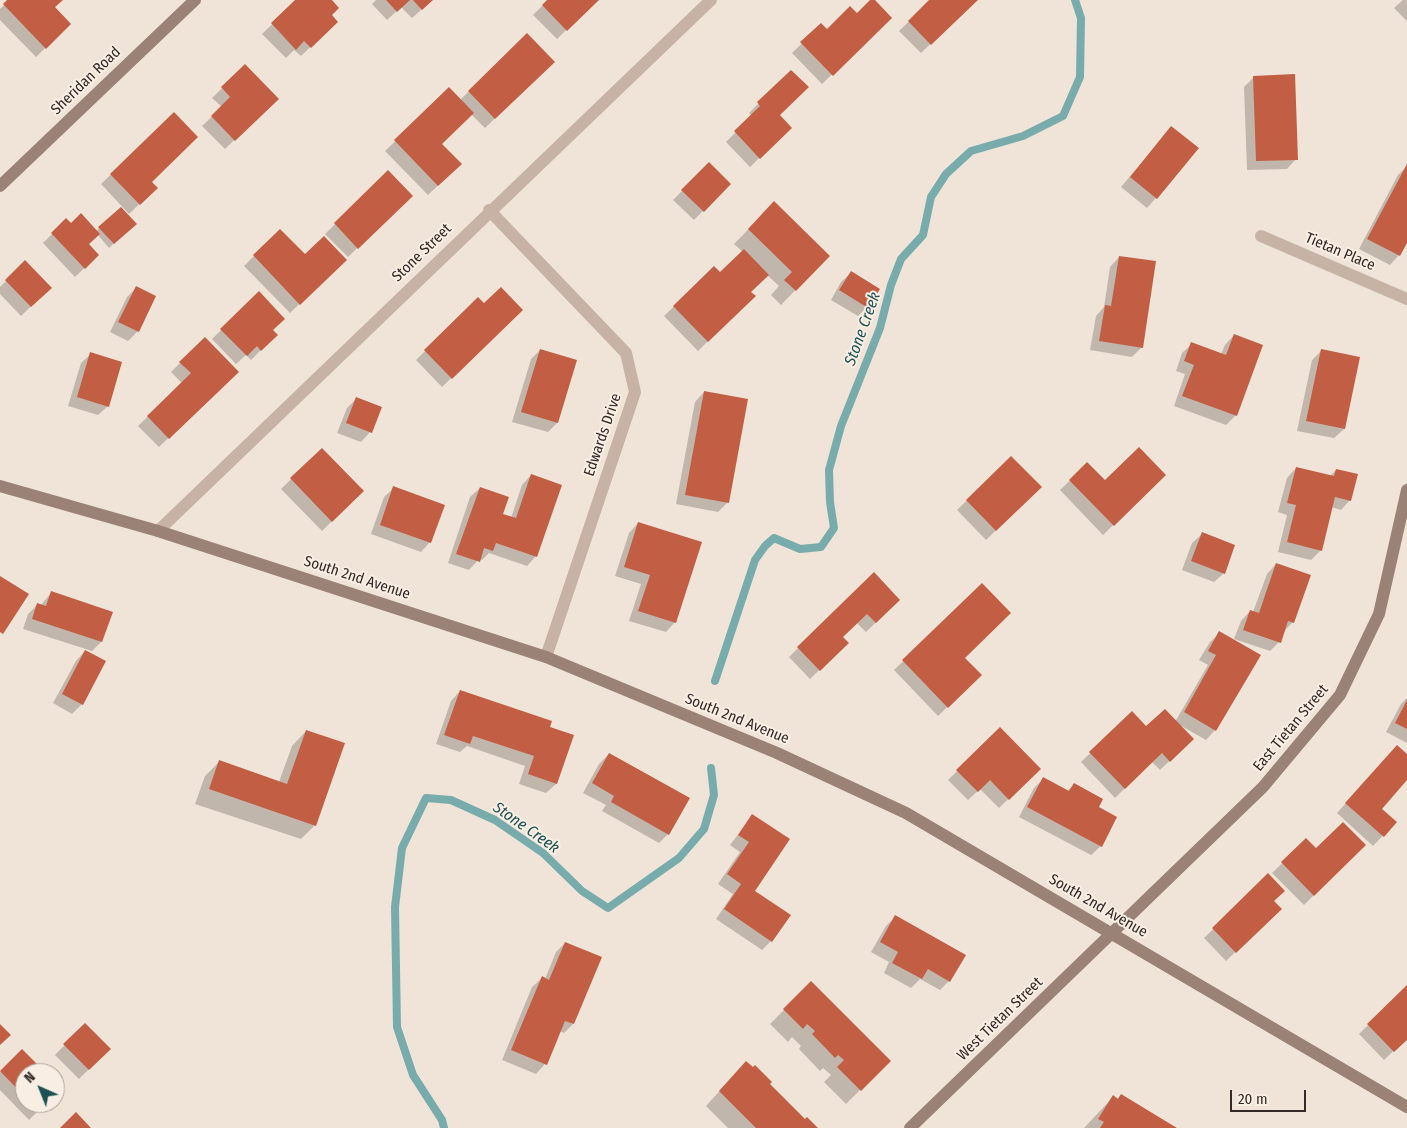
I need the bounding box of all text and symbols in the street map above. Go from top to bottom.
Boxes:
street label: Sheridan Road [47,43,125,119]
street label: Stone Street [389,220,455,286]
street label: Tietan Place [1302,229,1378,275]
water label: Stone Creek [841,290,885,368]
street label: Edwards Drive [580,391,626,479]
street label: South 2nd Avenue [302,552,412,604]
street label: East Tietan Street [1250,681,1332,775]
street label: South 2nd Avenue [682,690,792,748]
water label: Stone Creek [489,798,563,858]
street label: South 2nd Avenue [1046,871,1150,941]
street label: West Tietan Street [953,974,1047,1064]
north arrow [15,1063,65,1113]
text: N [21,1069,39,1087]
scale bar [1232,1080,1308,1112]
text: 20 m [1238,1090,1268,1108]

